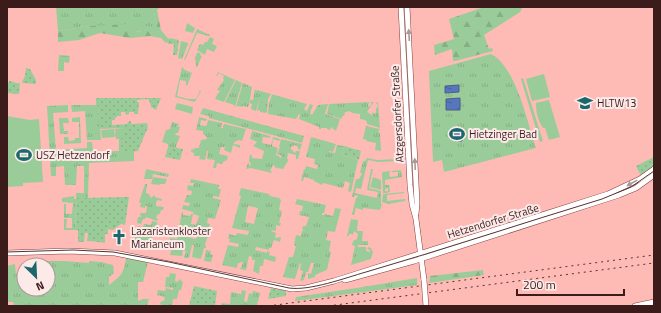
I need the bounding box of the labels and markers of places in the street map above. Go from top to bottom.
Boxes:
school or university icon: HLTW13 [576,94,594,112]
place label: HLTW13 [597,95,637,111]
sports icon: Hietzinger Bad [448,125,466,143]
place label: Hietzinger Bad [469,126,537,142]
sports icon: USZ Hetzendorf [15,146,33,164]
place label: USZ Hetzendorf [36,147,110,163]
place label: Lazaristenkloster Marianeum [131,223,211,252]
church icon: Lazaristenkloster Marianeum [110,228,128,246]

